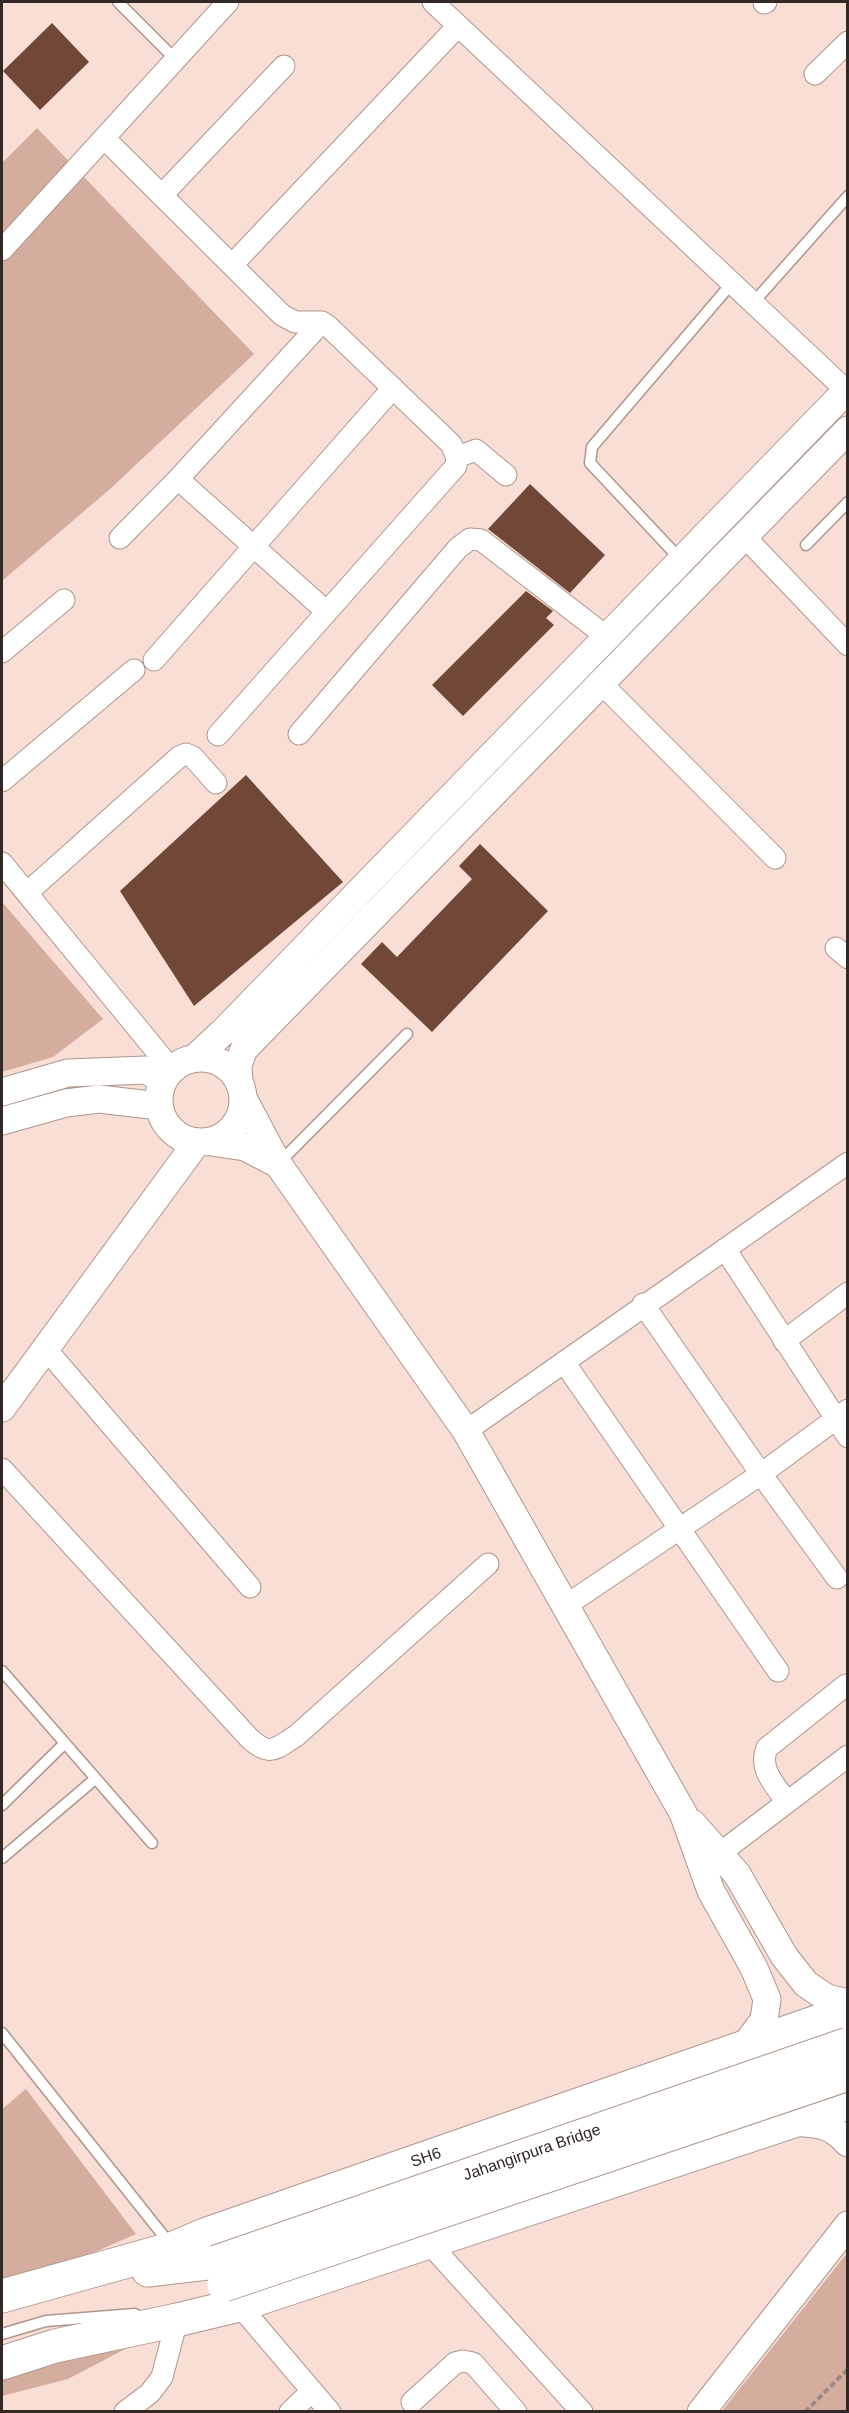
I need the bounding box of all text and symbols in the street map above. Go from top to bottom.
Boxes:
street label: Jahangirpura Bridge [461,2120,603,2186]
street label: SH6 [408,2144,444,2172]

